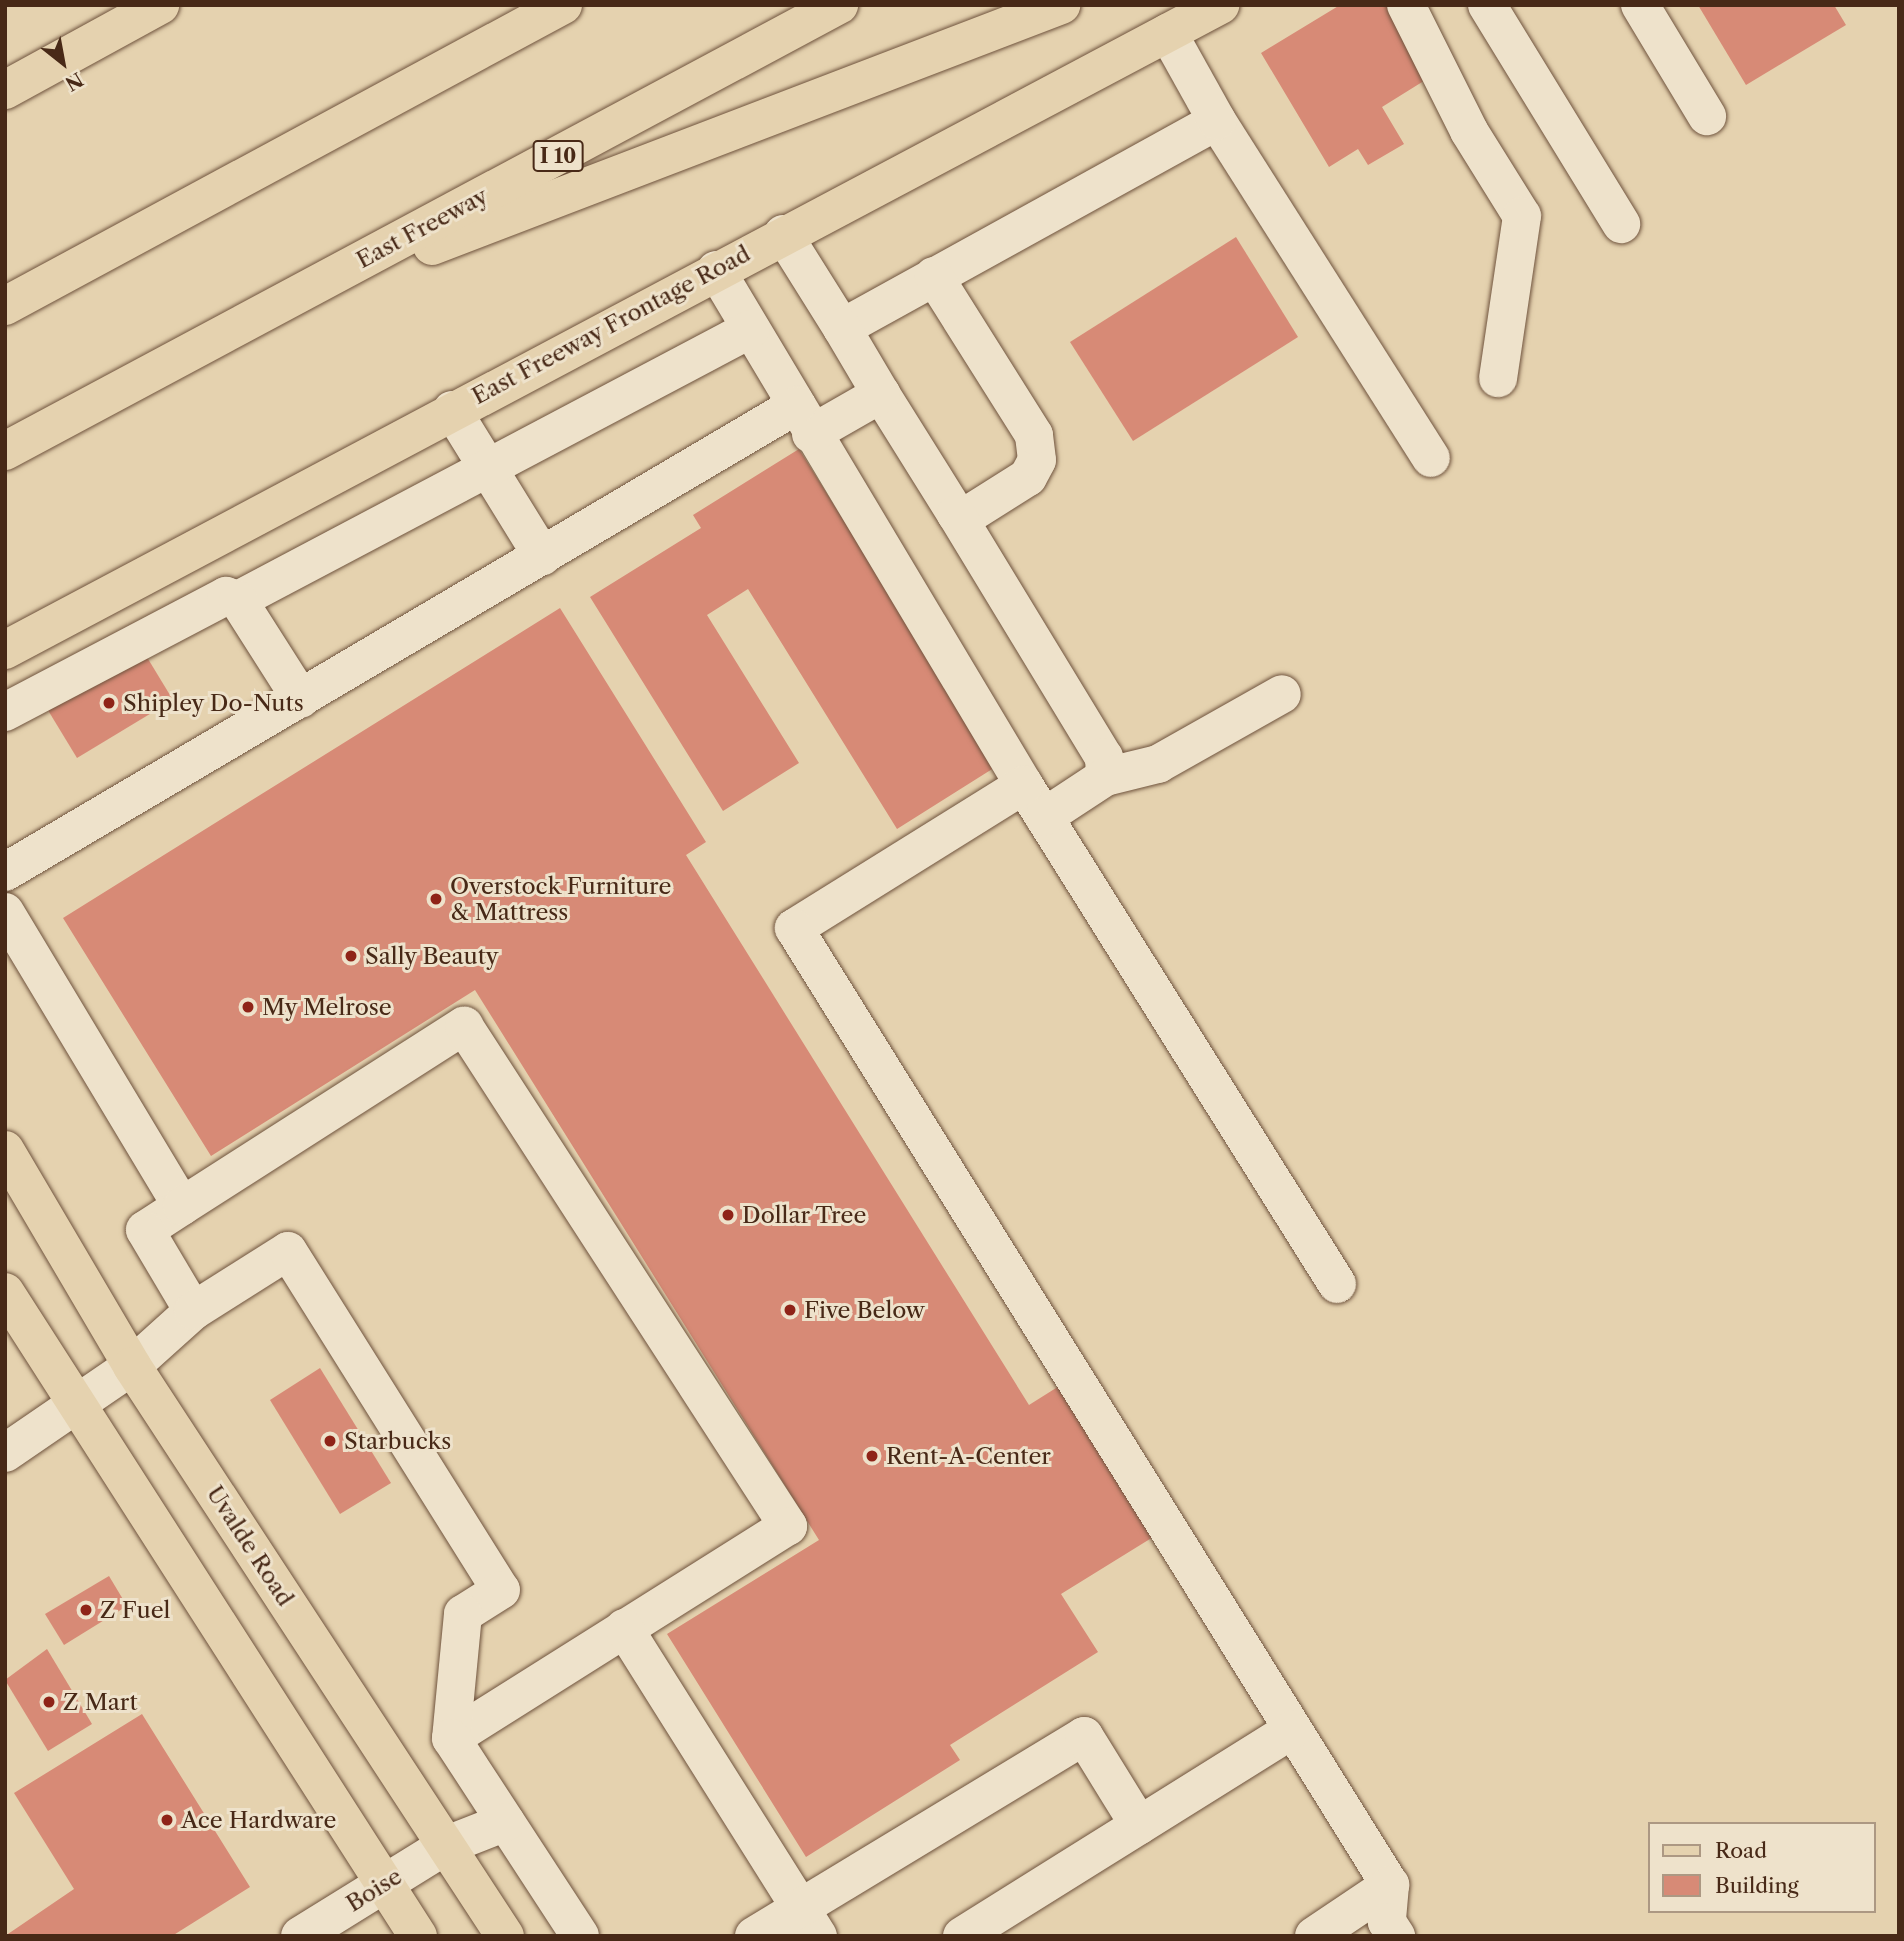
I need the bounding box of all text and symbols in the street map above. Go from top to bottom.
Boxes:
north arrow [28,28,98,98]
text: N [61,67,87,96]
road number: I 10 [532,138,584,174]
street label: East Freeway [352,182,492,274]
street label: East Freeway Frontage Road [467,240,755,410]
place label: Shipley Do-Nuts [123,689,304,717]
marker: Shipley Do-Nuts [101,695,117,711]
place label: Overstock Furniture & Mattress [450,872,672,926]
marker: Overstock Furniture & Mattress [428,891,444,907]
place label: Sally Beauty [365,942,499,970]
marker: Sally Beauty [343,948,359,964]
place label: My Melrose [262,993,392,1021]
marker: My Melrose [240,999,256,1015]
place label: Dollar Tree [742,1201,867,1229]
marker: Dollar Tree [720,1207,736,1223]
place label: Five Below [804,1296,925,1324]
marker: Five Below [782,1302,798,1318]
place label: Starbucks [344,1427,451,1455]
marker: Starbucks [322,1433,338,1449]
place label: Rent-A-Center [886,1442,1051,1470]
marker: Rent-A-Center [864,1448,880,1464]
street label: Uvalde Road [201,1481,299,1611]
place label: Z Fuel [100,1596,170,1624]
marker: Z Fuel [78,1602,94,1618]
place label: Z Mart [63,1688,138,1716]
marker: Z Mart [41,1694,57,1710]
place label: Ace Hardware [181,1806,336,1834]
marker: Ace Hardware [159,1812,175,1828]
legend [1648,1822,1876,1913]
text: Road [1715,1838,1767,1863]
street label: Boise [341,1862,407,1918]
text: Building [1715,1873,1799,1898]

